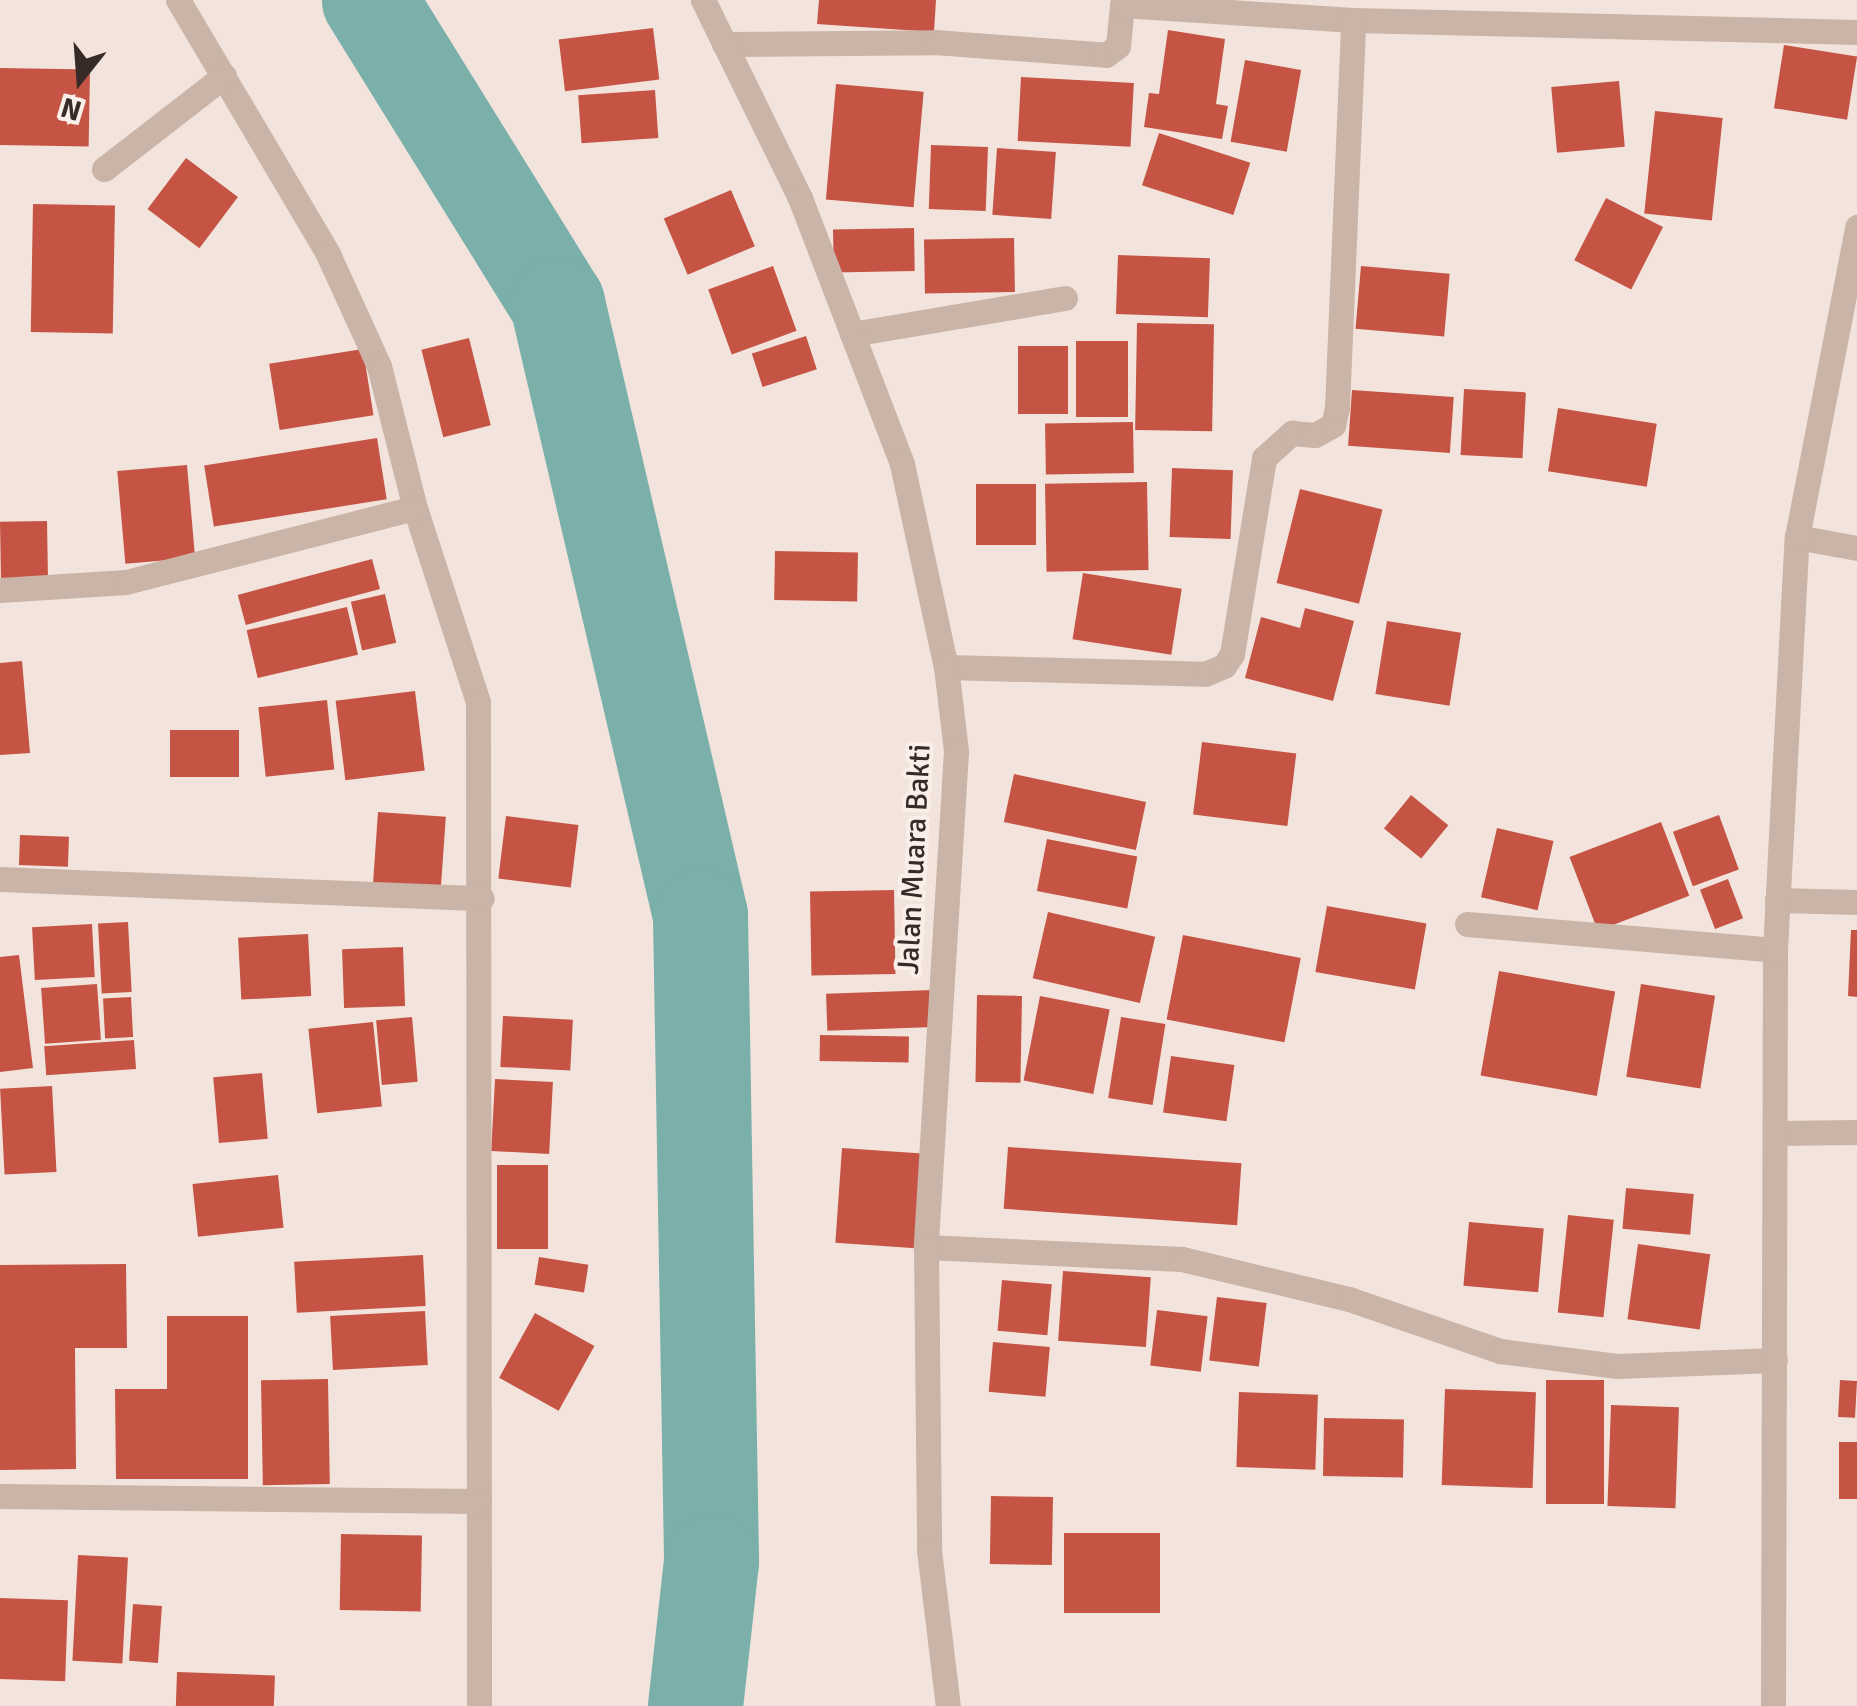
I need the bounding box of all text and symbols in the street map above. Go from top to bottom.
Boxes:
north arrow [30,30,130,130]
text: N [57,90,86,128]
street label: Jalan Muara Bakti [891,743,939,975]

